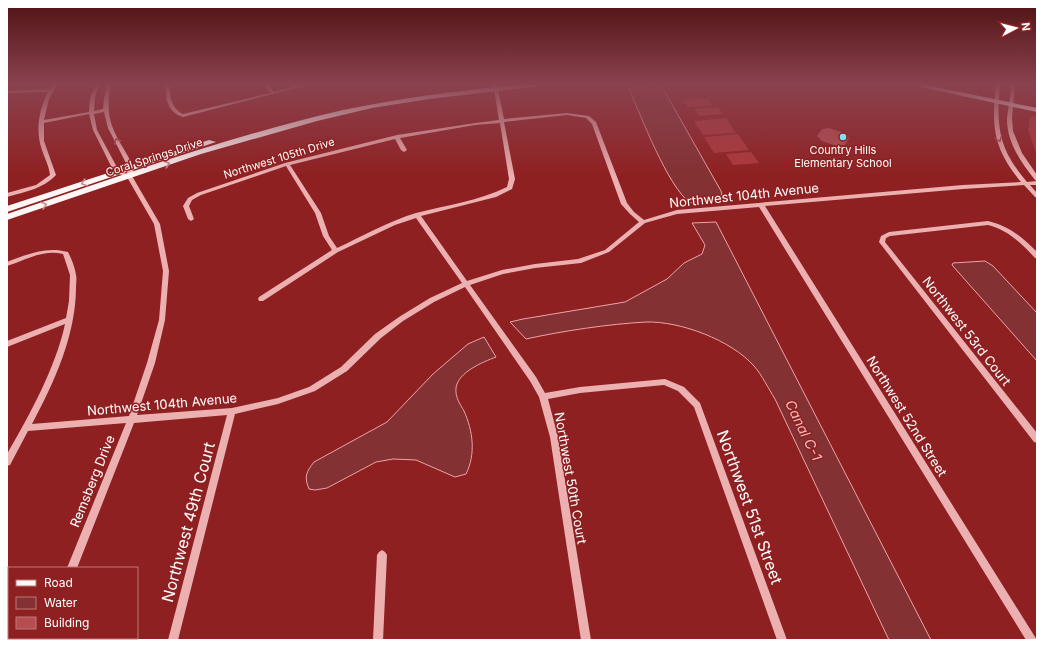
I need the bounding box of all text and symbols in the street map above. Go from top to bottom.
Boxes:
north arrow [996,8,1036,48]
text: N [1018,22,1033,32]
marker: Country Hills Elementary School [838,132,848,142]
street label: Northwest 105th Drive [222,134,336,182]
street label: Coral Springs Drive [104,135,204,179]
one-way arrow [994,136,1002,143]
one-way arrow [115,138,122,145]
place label: Country Hills Elementary School [794,143,892,170]
one-way arrow [164,160,171,169]
one-way arrow [81,179,88,187]
street label: Northwest 104th Avenue [668,179,820,211]
one-way arrow [40,201,47,209]
street label: Northwest 53rd Court [919,273,1015,389]
street label: Northwest 52nd Street [863,353,951,479]
street label: Northwest 104th Avenue [86,389,238,419]
water label: Canal C-1 [782,397,826,463]
street label: Northwest 50th Court [552,411,590,545]
street label: Northwest 51st Street [713,427,787,587]
street label: Remsberg Drive [66,433,118,529]
street label: Northwest 49th Court [157,440,219,604]
legend [8,567,138,639]
text: Road [44,575,73,590]
text: Water [44,595,78,610]
text: Building [44,615,89,630]

